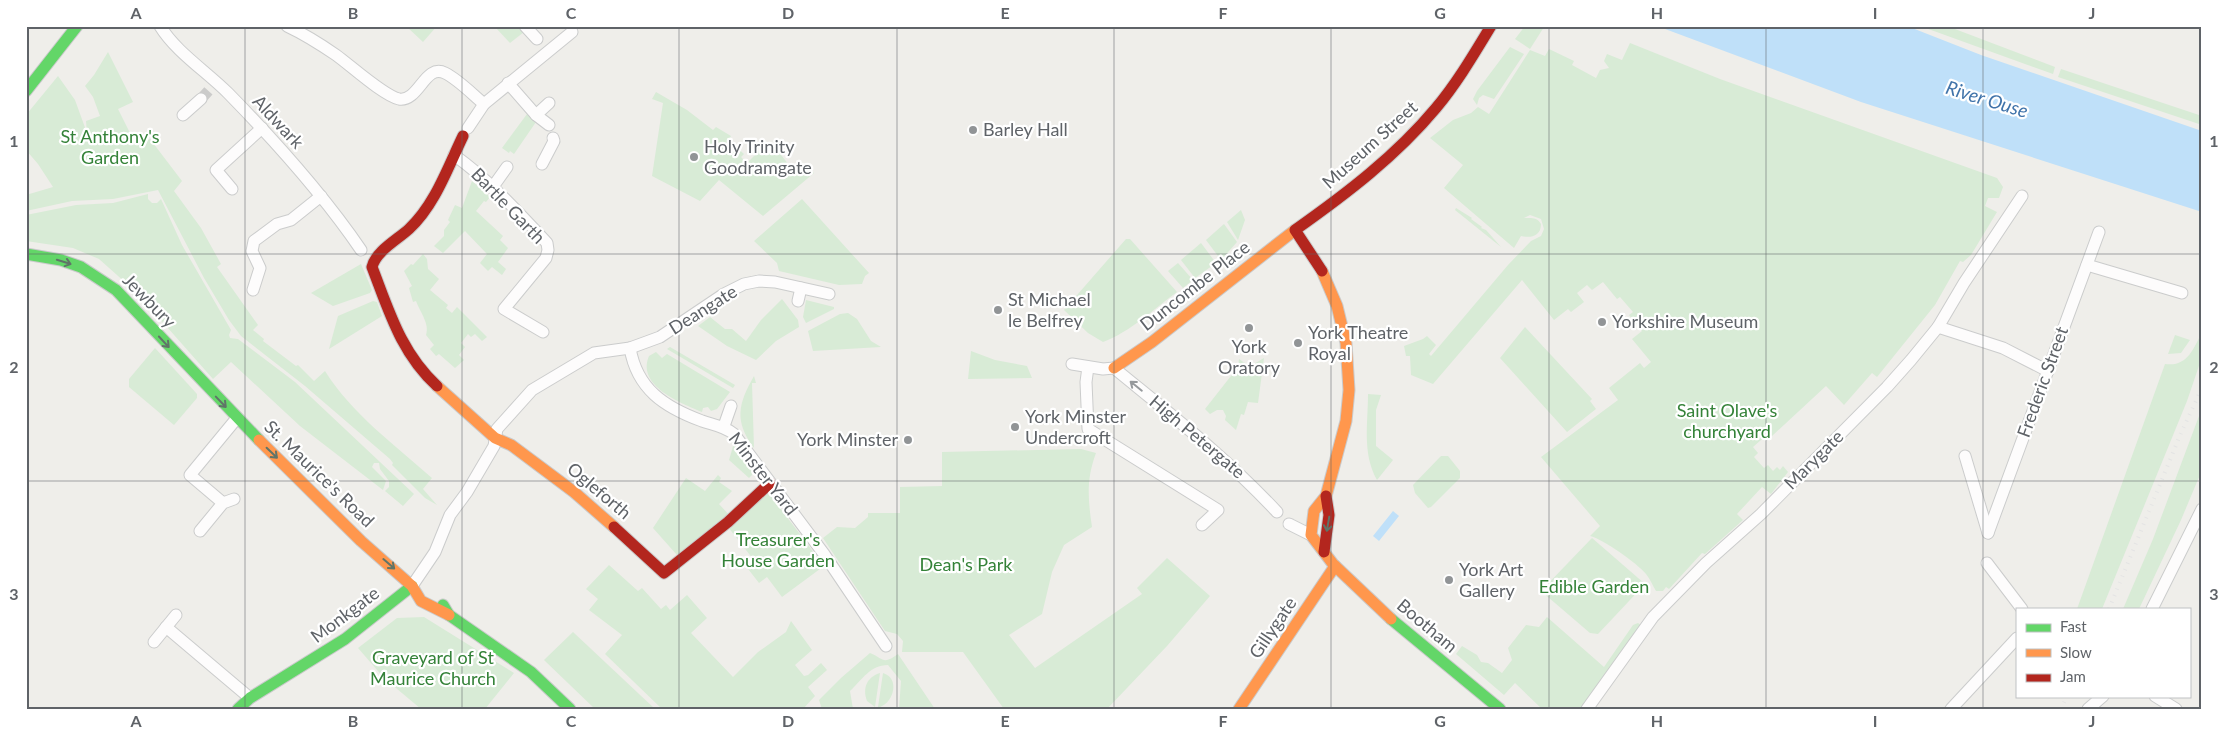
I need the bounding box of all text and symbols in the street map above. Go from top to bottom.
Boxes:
text: A [129,3,142,22]
text: B [348,3,358,22]
text: C [566,3,577,22]
text: D [782,3,794,22]
text: E [1000,3,1010,22]
text: F [1218,3,1228,22]
text: G [1434,3,1446,22]
text: H [1651,3,1663,22]
text: I [1873,3,1877,22]
text: J [2089,3,2095,22]
water label: River Ouse [1943,75,2031,122]
street label: Aldwark [248,90,310,153]
street label: Museum Street [1317,95,1422,193]
place label: Barley Hall [983,118,1068,140]
marker: Barley Hall [967,124,979,136]
park label: St Anthony's Garden [60,125,160,168]
text: 1 [9,131,19,150]
text: 1 [2209,131,2219,150]
place label: Holy Trinity Goodramgate [704,135,812,178]
marker: Holy Trinity Goodramgate [688,151,700,163]
street label: Bartle Garth [467,163,550,248]
street label: Duncombe Place [1135,236,1254,335]
one-way arrow [55,257,71,267]
street label: Jewbury [119,269,181,332]
street label: Deangate [664,280,741,339]
place label: St Michael le Belfrey [1008,288,1091,331]
marker: St Michael le Belfrey [992,304,1004,316]
place label: Yorkshire Museum [1612,310,1758,332]
marker: Yorkshire Museum [1596,316,1608,328]
place label: York Theatre Royal [1308,321,1408,364]
marker: York Oratory [1243,322,1255,334]
street label: Frederic Street [2012,323,2072,440]
one-way arrow [158,335,170,348]
place label: York Oratory [1218,335,1281,378]
marker: York Theatre Royal [1292,337,1304,349]
text: 2 [9,357,19,376]
text: 2 [2209,357,2219,376]
one-way arrow [1130,380,1143,391]
street label: High Petergate [1145,390,1250,483]
one-way arrow [215,395,227,408]
park label: Saint Olave's churchyard [1677,399,1778,442]
place label: York Minster Undercroft [1025,405,1126,448]
street label: St. Maurice's Road [260,415,379,531]
marker: York Minster Undercroft [1009,421,1021,433]
street label: Marygate [1779,425,1848,494]
street label: Minster Yard [725,428,803,519]
place label: York Minster [797,428,898,450]
marker: York Minster [902,434,914,446]
one-way arrow [265,446,277,458]
street label: Ogleforth [563,457,636,523]
one-way arrow [1322,516,1332,532]
park label: Treasurer's House Garden [721,528,835,571]
park label: Dean's Park [920,553,1013,575]
place label: York Art Gallery [1459,558,1524,601]
one-way arrow [383,559,396,570]
marker: York Art Gallery [1443,574,1455,586]
park label: Edible Garden [1539,575,1649,597]
street label: Monkgate [306,581,383,647]
text: 3 [9,584,19,603]
text: 3 [2209,584,2219,603]
street label: Gillygate [1244,593,1301,662]
street label: Bootham [1393,594,1462,657]
legend [2016,608,2190,698]
text: Fast [2060,617,2087,635]
text: Slow [2060,643,2092,661]
park label: Graveyard of St Maurice Church [370,646,496,689]
text: Jam [2060,667,2086,685]
text: A [129,711,142,730]
text: B [348,711,358,730]
text: C [566,711,577,730]
text: D [782,711,794,730]
text: E [1000,711,1010,730]
text: F [1218,711,1228,730]
text: G [1434,711,1446,730]
text: H [1651,711,1663,730]
text: I [1873,711,1877,730]
text: J [2089,711,2095,730]

